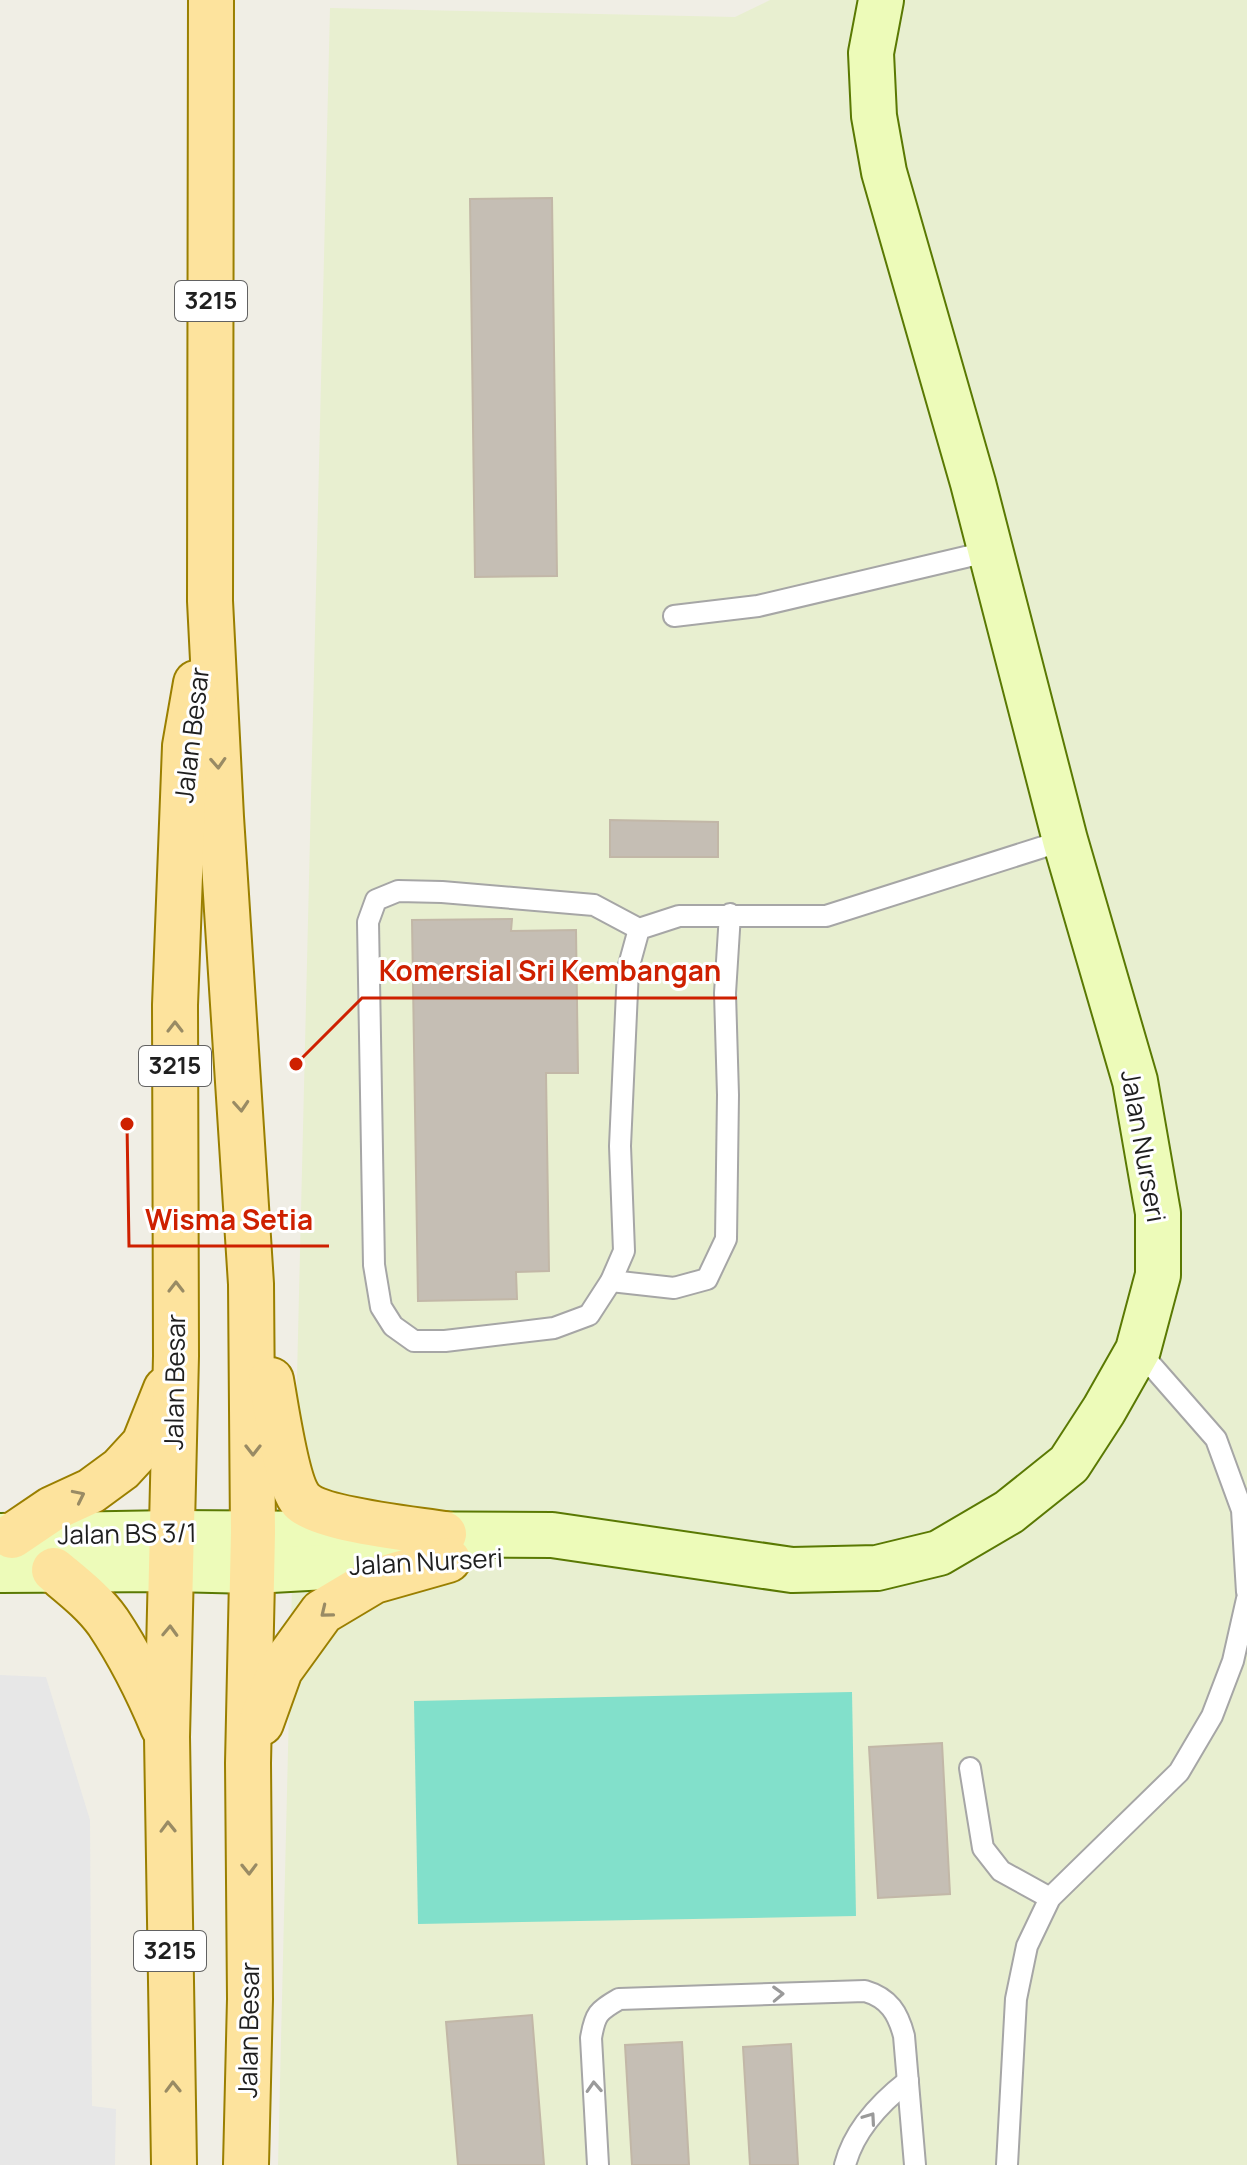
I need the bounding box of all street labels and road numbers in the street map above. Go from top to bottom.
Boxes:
road number: 3215 [175,281,247,321]
street label: Jalan Besar [165,665,217,805]
road number: 3215 [139,1046,211,1086]
street label: Jalan Nurseri [1113,1067,1175,1225]
street label: Jalan Besar [155,1314,193,1450]
street label: Jalan BS 3/1 [57,1514,197,1552]
street label: Jalan Nurseri [348,1539,504,1583]
road number: 3215 [134,1931,206,1971]
street label: Jalan Besar [229,1962,267,2098]

